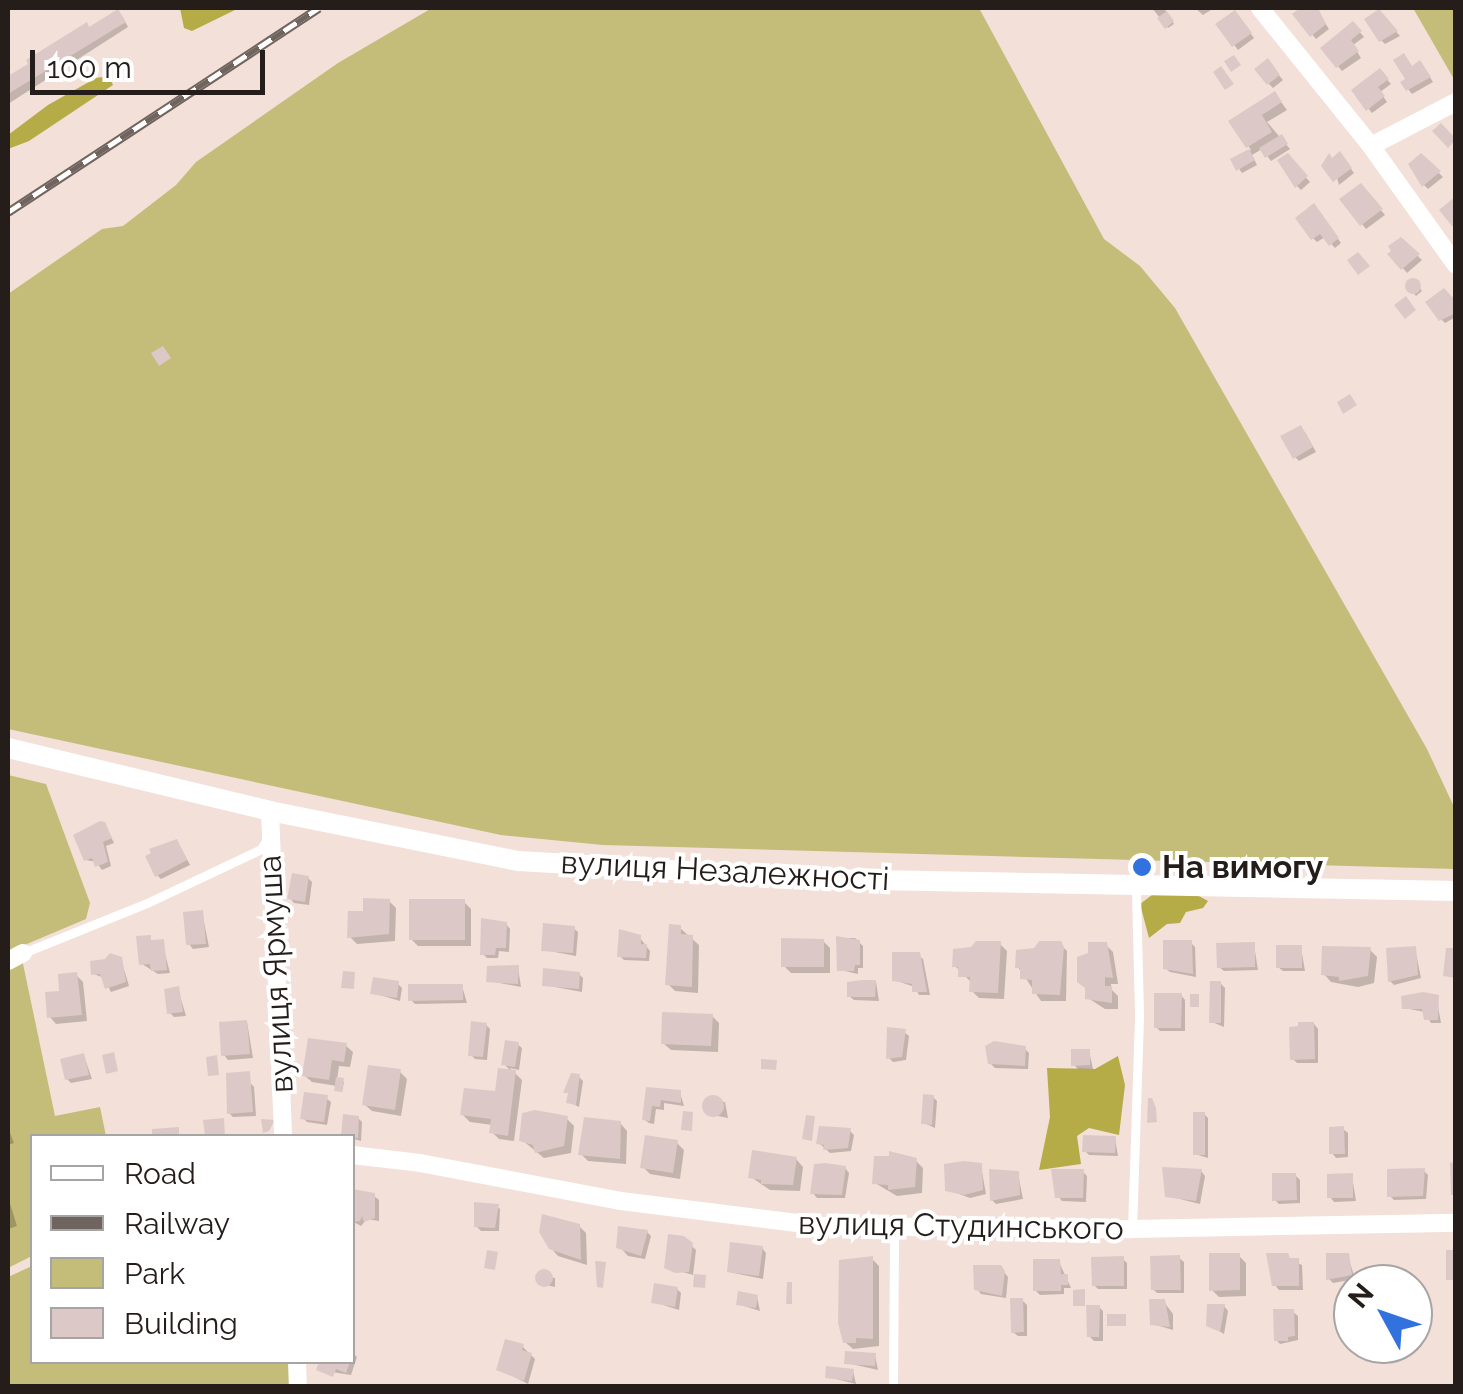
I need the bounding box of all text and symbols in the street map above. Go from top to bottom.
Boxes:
scale bar [35,30,270,92]
text: 100 m [47,50,132,85]
street label: вулиця Незалежності [560,843,890,899]
place label: На вимогу [1162,848,1323,886]
street label: вулиця Ярмуша [251,854,301,1094]
marker: На вимогу [1131,856,1153,878]
legend [30,1134,355,1364]
text: Road [124,1156,196,1191]
street label: вулиця Студинського [798,1204,1124,1248]
text: Railway [124,1206,230,1241]
text: Park [124,1256,185,1291]
north arrow [1333,1264,1433,1364]
text: N [1342,1277,1381,1314]
text: Building [124,1306,238,1341]

